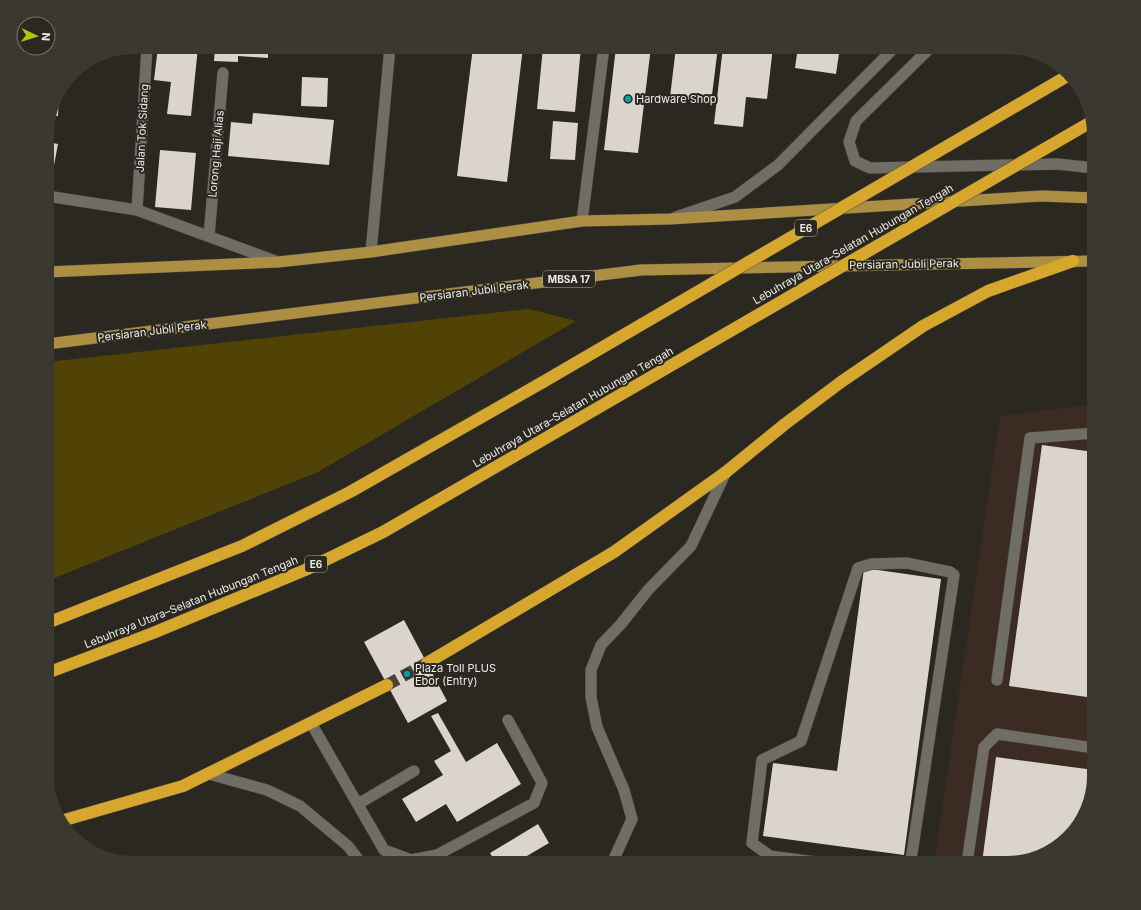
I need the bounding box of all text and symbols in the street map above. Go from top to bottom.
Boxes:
north arrow [16,16,56,56]
text: N [39,32,53,41]
street label: Jalan Tok Sidang [133,83,151,173]
place label: Hardware Shop [636,92,717,106]
marker: Hardware Shop [623,94,633,104]
street label: Lorong Haji Alias [205,110,227,198]
street label: Lebuhraya Utara–Selatan Hubungan Tengah [750,181,956,307]
road number: E6 [795,220,817,236]
street label: Persiaran Jubli Perak [849,256,959,272]
road number: MBSA 17 [543,271,595,287]
street label: Persiaran Jubli Perak [419,277,529,305]
street label: Persiaran Jubli Perak [97,317,207,345]
street label: Lebuhraya Utara–Selatan Hubungan Tengah [470,344,676,470]
street label: Lebuhraya Utara–Selatan Hubungan Tengah [82,553,300,651]
road number: E6 [305,556,327,572]
place label: Plaza Toll PLUS Ebor (Entry) [415,661,496,688]
marker: Plaza Toll PLUS Ebor (Entry) [402,669,412,679]

